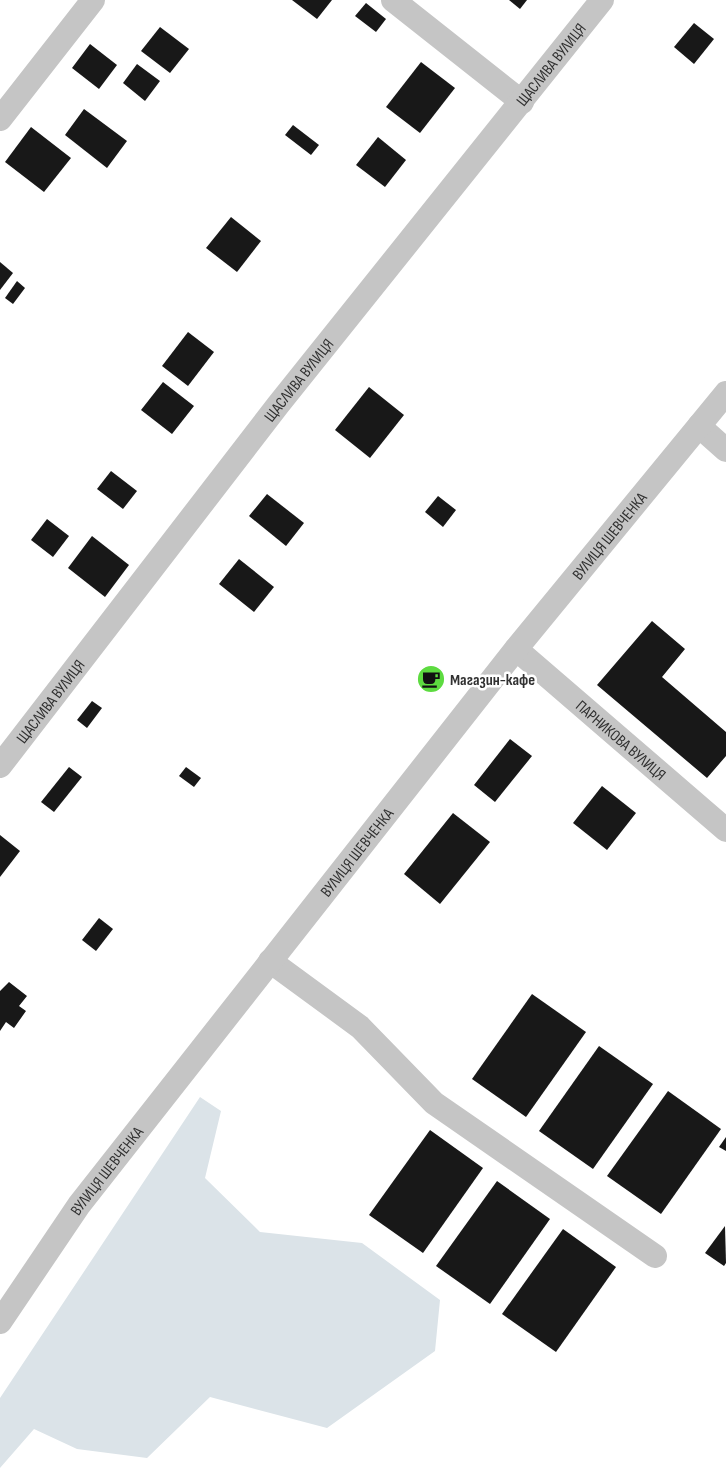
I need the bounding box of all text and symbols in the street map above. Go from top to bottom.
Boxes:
street label: ЩАСЛИВА ВУЛИЦЯ [513,20,591,110]
street label: ЩАСЛИВА ВУЛИЦЯ [261,335,338,426]
street label: ВУЛИЦЯ ШЕВЧЕНКА [569,489,652,584]
street label: ЩАСЛИВА ВУЛИЦЯ [13,656,89,748]
cafe icon: Магазин-кафе [416,664,446,694]
place label: Магазин-кафе [450,671,535,690]
street label: ПАРНИКОВА ВУЛИЦЯ [571,697,669,785]
street label: ВУЛИЦЯ ШЕВЧЕНКА [317,805,398,901]
street label: ВУЛИЦЯ ШЕВЧЕНКА [67,1123,148,1219]

